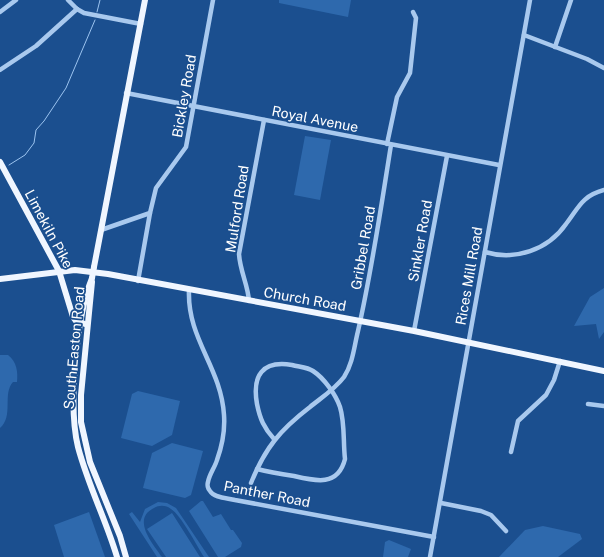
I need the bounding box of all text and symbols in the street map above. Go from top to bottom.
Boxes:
street label: Bickley Road [169,53,199,139]
street label: Royal Avenue [270,103,360,135]
street label: Mulford Road [222,164,252,254]
street label: Limekiln Pike [22,187,76,271]
street label: Sinkler Road [405,199,435,283]
street label: Gribbel Road [348,205,378,291]
street label: Rices Mill Road [452,226,486,326]
street label: Church Road [263,284,347,314]
street label: South Easton Road [61,286,87,410]
street label: Panther Road [222,478,312,510]

